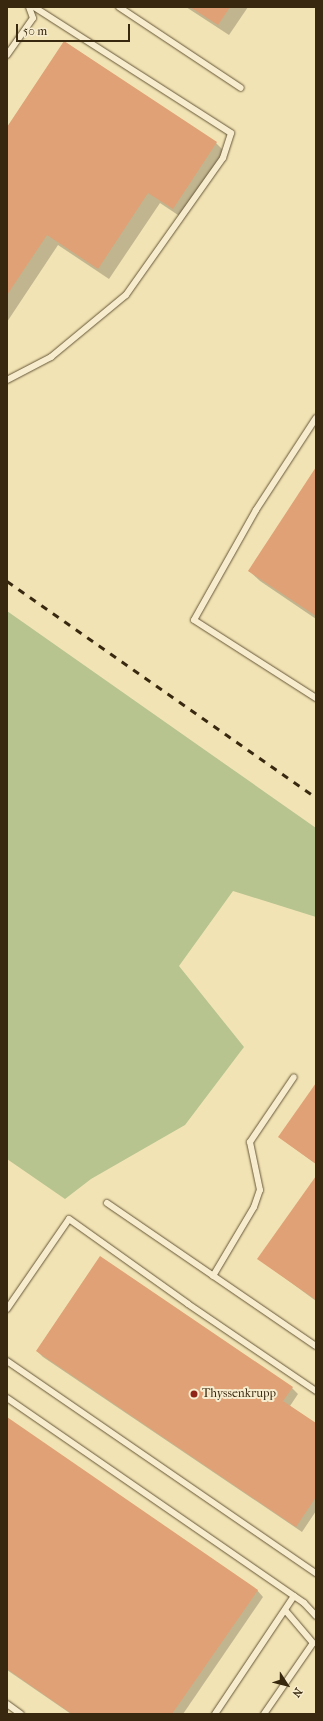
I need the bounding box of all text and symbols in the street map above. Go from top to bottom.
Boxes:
scale bar [18,16,132,42]
text: 50 m [23,24,47,38]
place label: Thyssenkrupp [202,1387,276,1401]
marker: Thyssenkrupp [189,1389,199,1399]
north arrow [267,1665,307,1705]
text: N [289,1685,305,1700]

